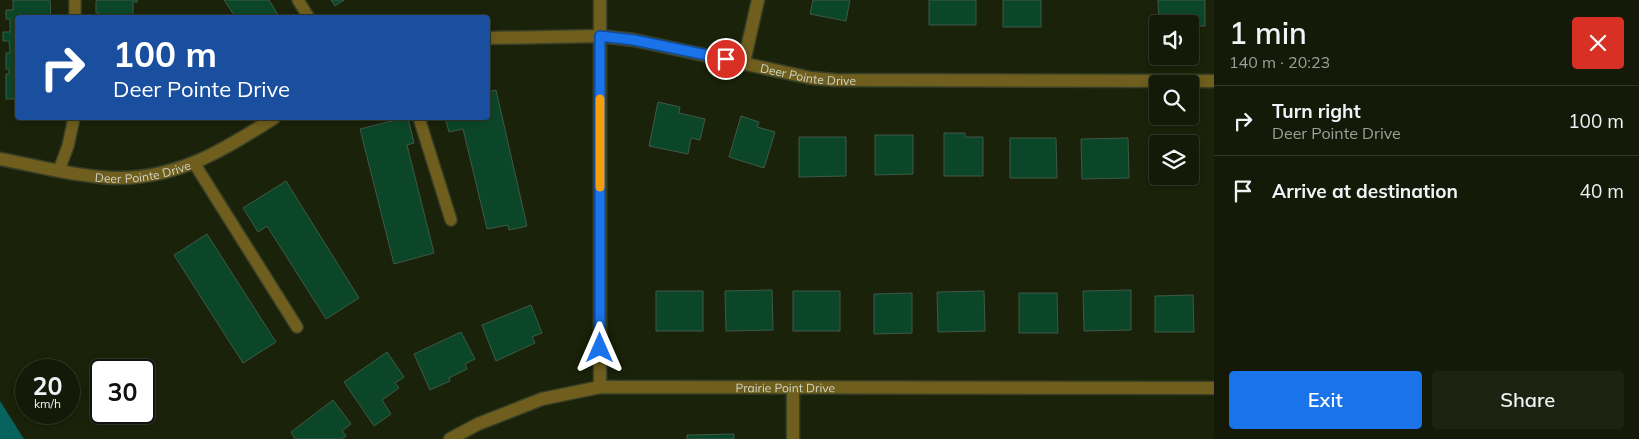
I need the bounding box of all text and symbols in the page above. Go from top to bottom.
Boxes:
text: 1 min [1229,14,1307,52]
map controls [1149,15,1199,185]
button: sound [1149,15,1199,65]
button: close [1572,17,1624,69]
text: 100 m [113,32,217,76]
icon: right [30,35,95,100]
pin [705,38,747,80]
icon: arrive [712,45,740,73]
text: 140 m · 20:23 [1229,52,1330,72]
street label: Deer Pointe Drive [759,60,856,88]
text: Deer Pointe Drive [113,75,290,103]
button: search [1149,75,1199,125]
text: Turn right [1272,99,1361,123]
icon: right [1229,107,1257,135]
text: 100 m [1568,109,1624,133]
text: Deer Pointe Drive [1272,123,1401,143]
button: layers [1149,135,1199,185]
street label: Deer Pointe Drive [94,157,193,186]
icon: arrive [1229,177,1257,205]
text: Arrive at destination [1272,179,1458,203]
text: 40 m [1580,179,1624,203]
position arrow [573,321,625,373]
speed limit sign: 30 [90,359,155,424]
text: 20 [32,370,63,401]
button: Exit [1229,371,1422,429]
button: Share [1432,371,1624,429]
street label: Prairie Point Drive [735,380,835,395]
text: km/h [34,396,61,411]

